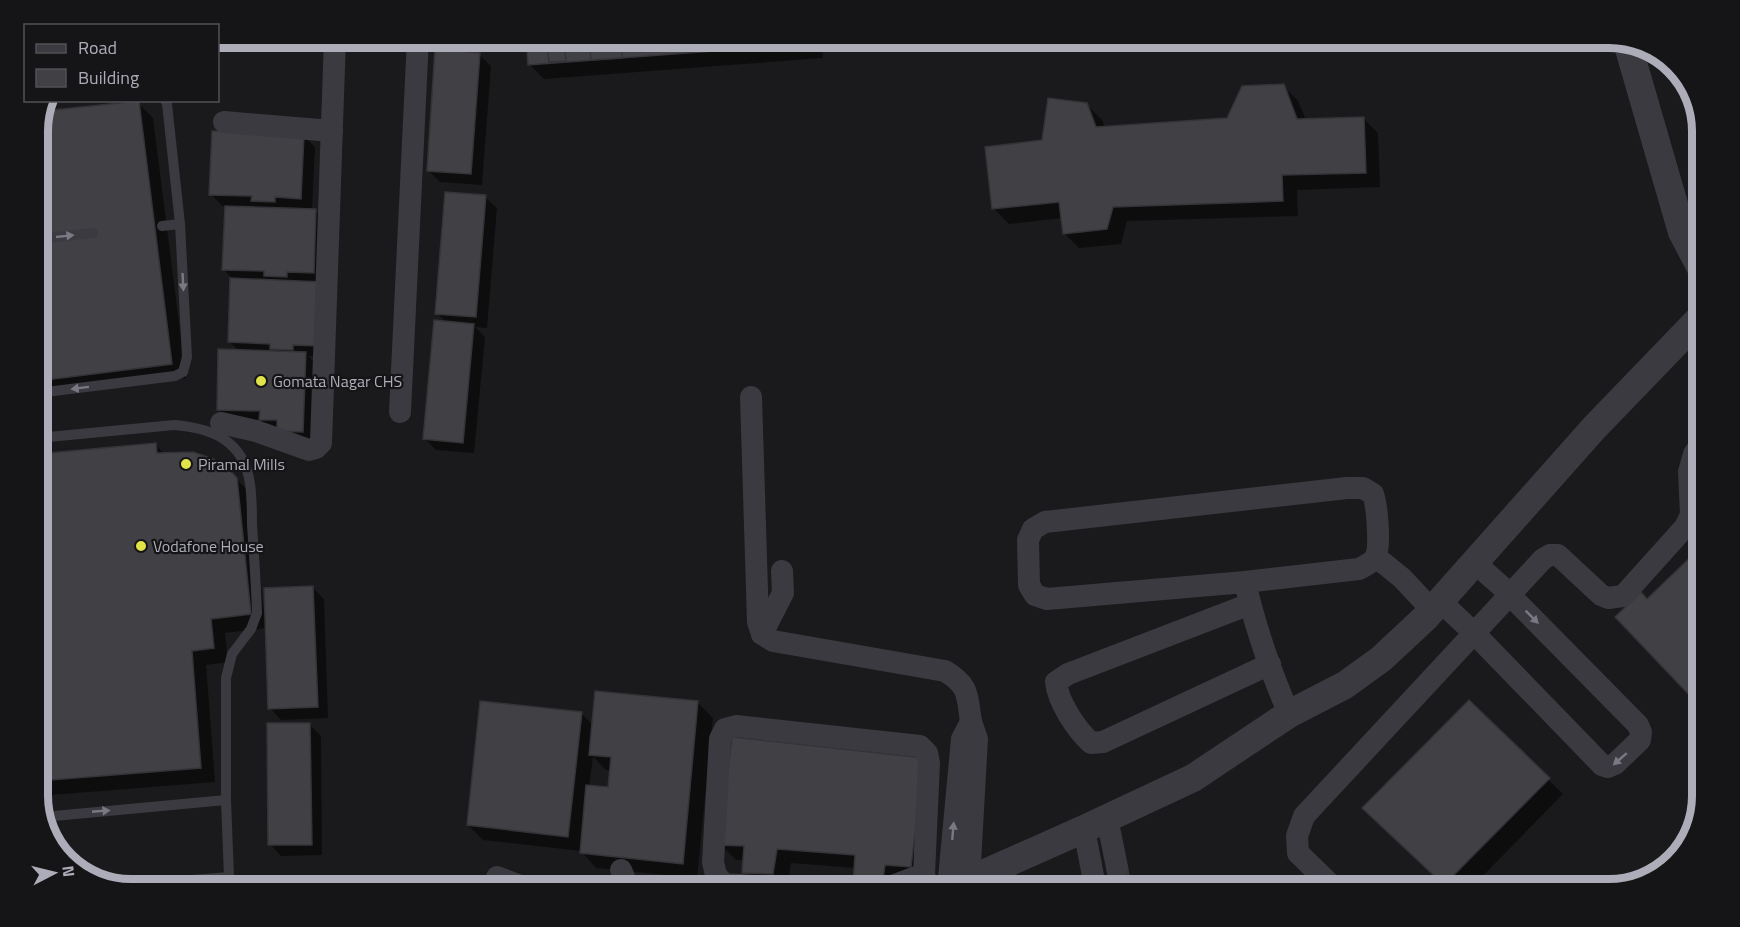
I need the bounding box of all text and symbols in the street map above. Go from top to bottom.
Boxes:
legend [24,24,219,102]
text: Road [78,34,117,61]
text: Building [78,64,139,91]
one-way arrow [56,231,75,241]
one-way arrow [179,273,188,292]
place label: Gomata Nagar CHS [273,369,402,393]
marker: Gomata Nagar CHS [254,374,268,388]
one-way arrow [71,383,90,392]
place label: Piramal Mills [198,452,285,476]
marker: Piramal Mills [179,457,193,471]
place label: Vodafone House [153,534,264,558]
marker: Vodafone House [134,539,148,553]
one-way arrow [1524,610,1538,624]
one-way arrow [1612,752,1628,765]
one-way arrow [91,806,110,816]
one-way arrow [948,822,958,841]
north arrow [24,843,84,903]
text: N [56,864,81,878]

